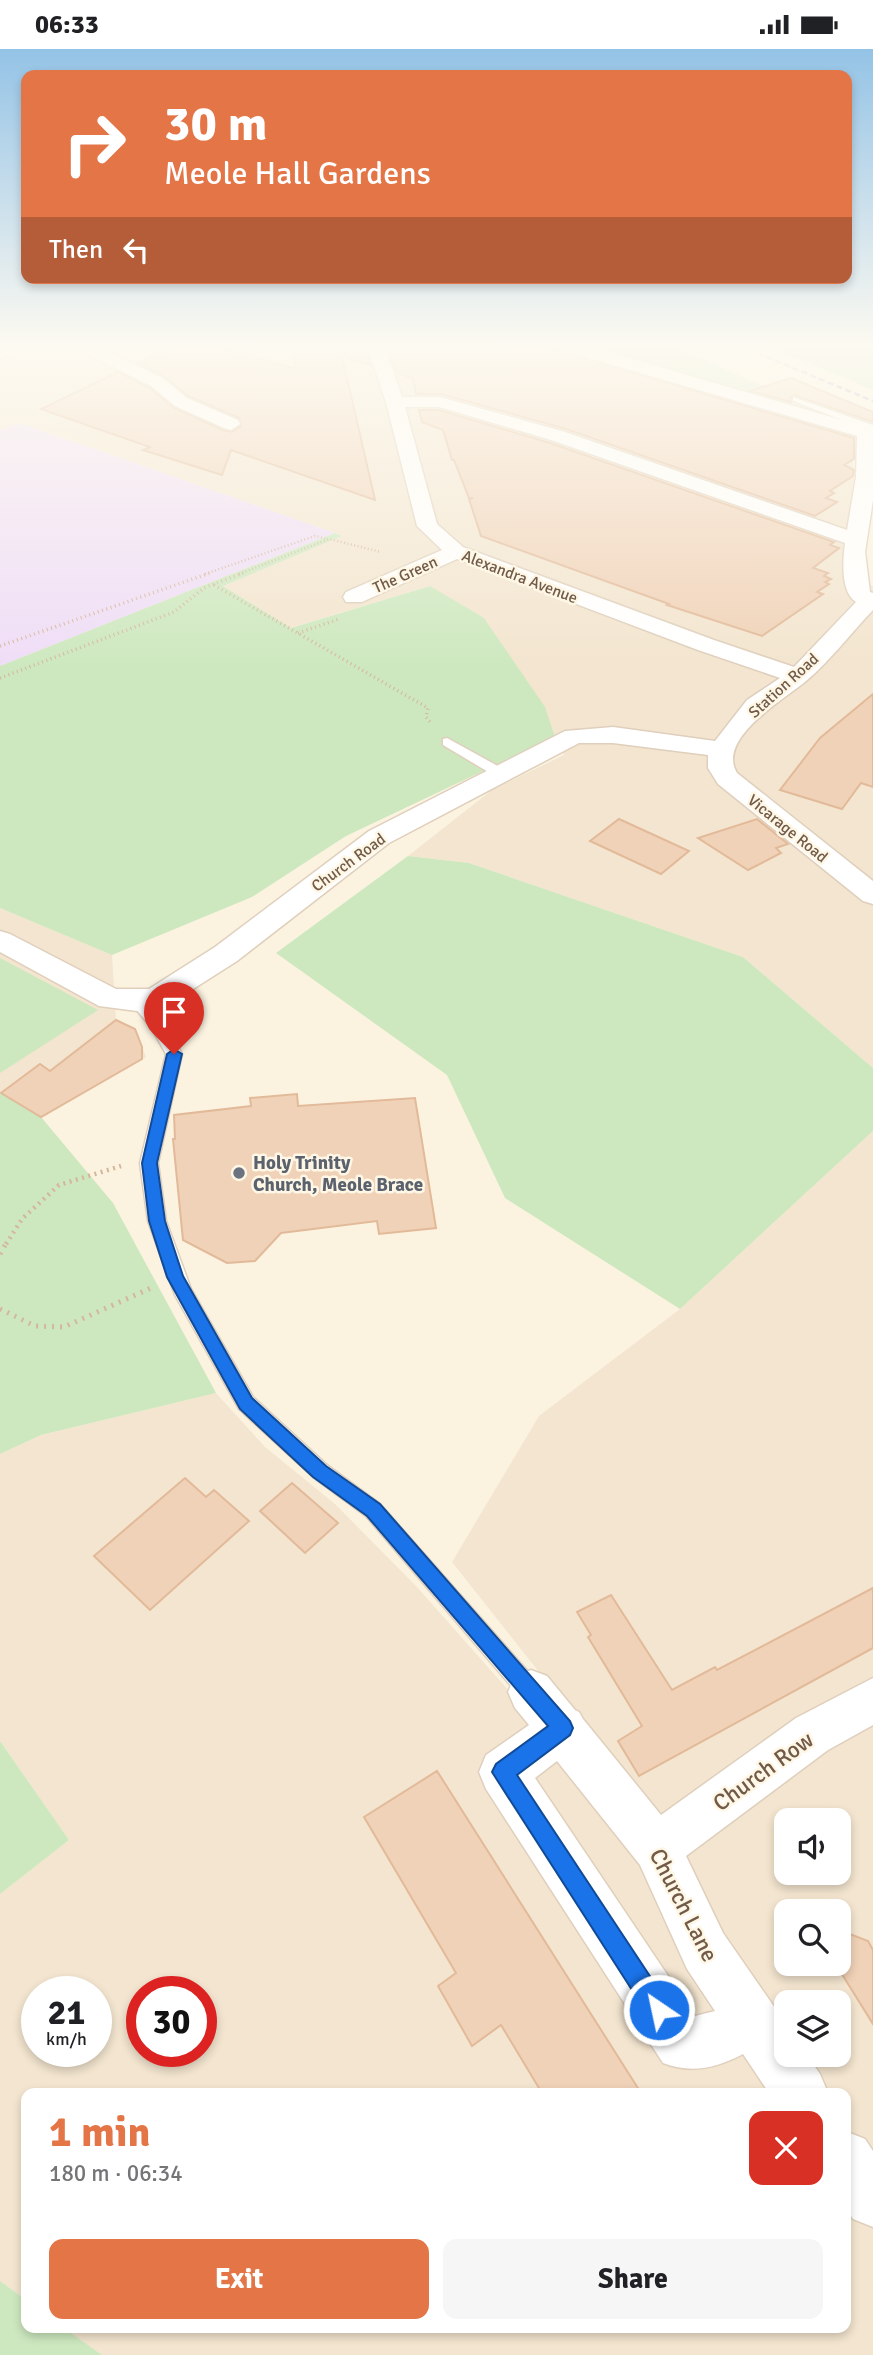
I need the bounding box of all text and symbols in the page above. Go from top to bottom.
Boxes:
text: 06:33 [35,9,99,41]
text: 30 m [164,94,267,154]
icon: right [49,98,140,189]
text: Meole Hall Gardens [164,154,431,193]
icon: left [117,231,155,269]
text: Then [49,234,103,266]
street label: Alexandra Avenue [459,546,580,608]
street label: The Green [370,552,441,598]
street label: Station Road [745,649,823,722]
street label: Vicarage Road [743,790,831,867]
street label: Church Road [308,829,390,896]
pin [144,982,204,1054]
icon: arrive [155,993,193,1031]
place label: Holy Trinity Church, Meole Brace [253,1151,423,1197]
marker: Holy Trinity Church, Meole Brace [231,1165,247,1181]
street label: Church Row [707,1725,820,1818]
map controls [774,1808,851,2067]
button: sound [774,1808,851,1885]
street label: Church Lane [643,1844,724,1967]
button: search [774,1899,851,1976]
position arrow [622,1973,696,2047]
speed limit sign: 30 [126,1976,217,2067]
button: layers [774,1990,851,2067]
text: 21 [48,1991,85,2034]
text: km/h [46,2028,87,2050]
text: 1 min [49,2107,150,2158]
button: close [749,2111,823,2185]
text: 180 m · 06:34 [49,2159,183,2188]
button: Exit [49,2239,429,2319]
button: Share [443,2239,823,2319]

